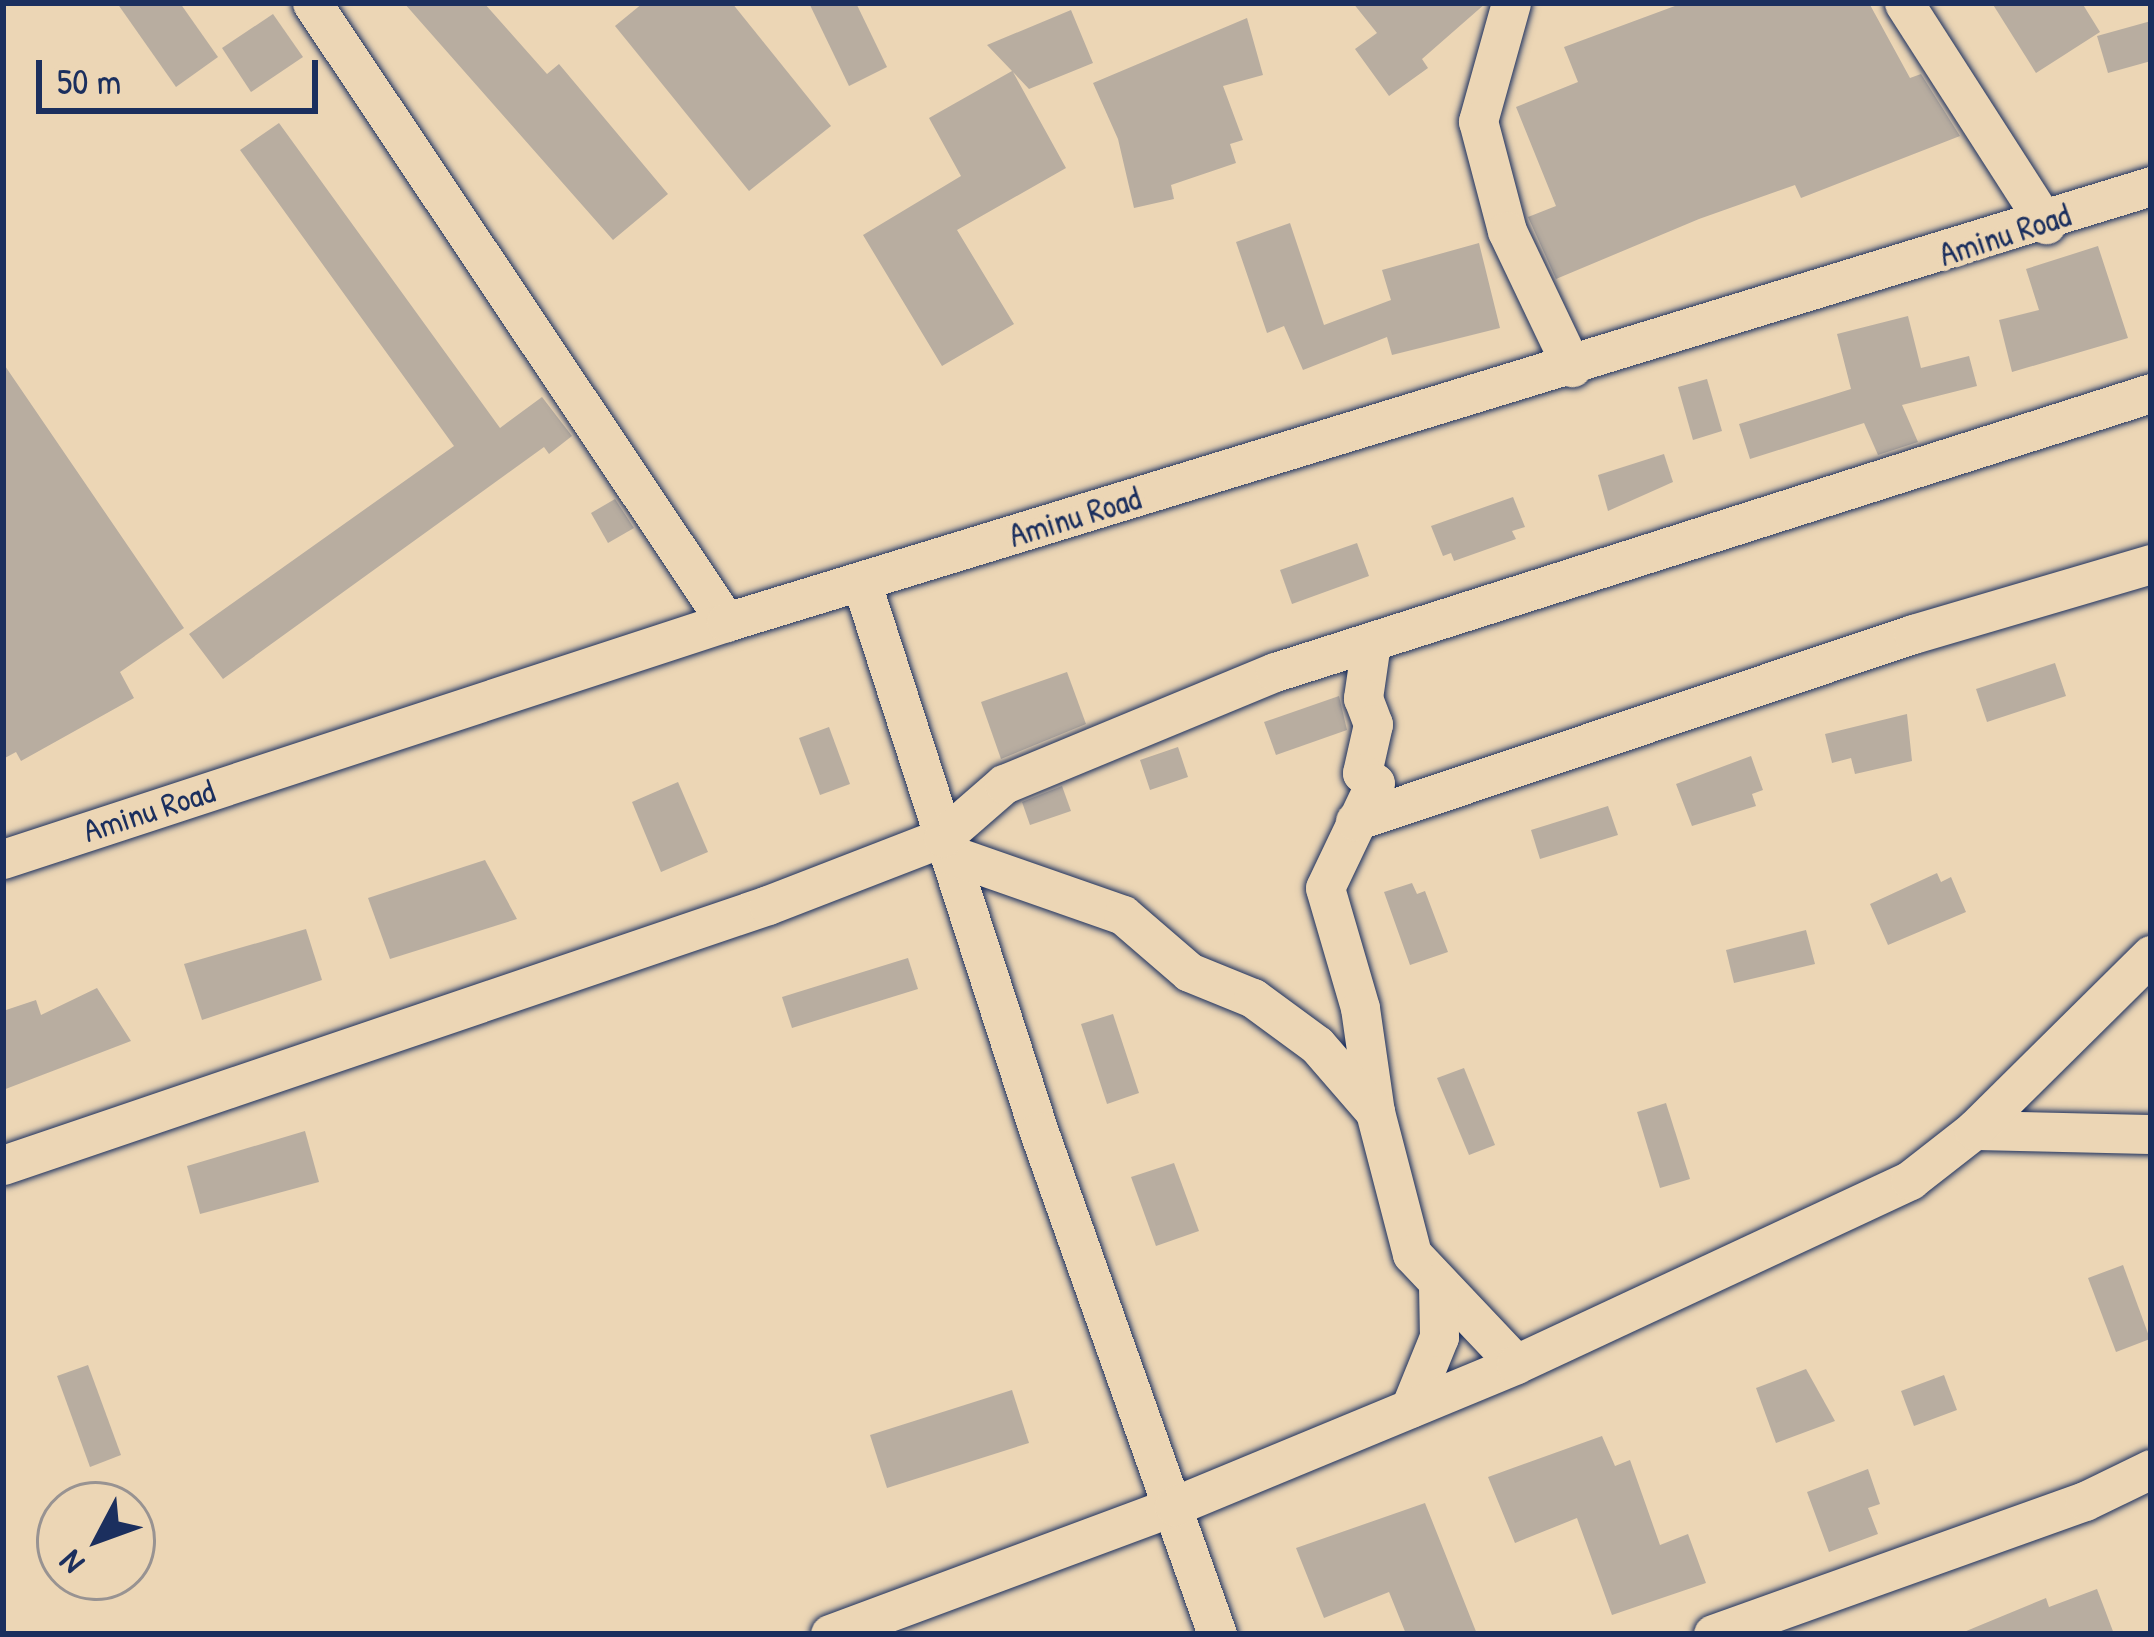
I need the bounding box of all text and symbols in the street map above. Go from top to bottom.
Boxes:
scale bar [42,36,324,110]
text: 50 m [57,56,121,105]
street label: Aminu Road [1934,195,2076,275]
street label: Aminu Road [1004,478,1146,556]
street label: Aminu Road [78,771,220,851]
north arrow [36,1481,156,1601]
text: N [49,1542,93,1584]

